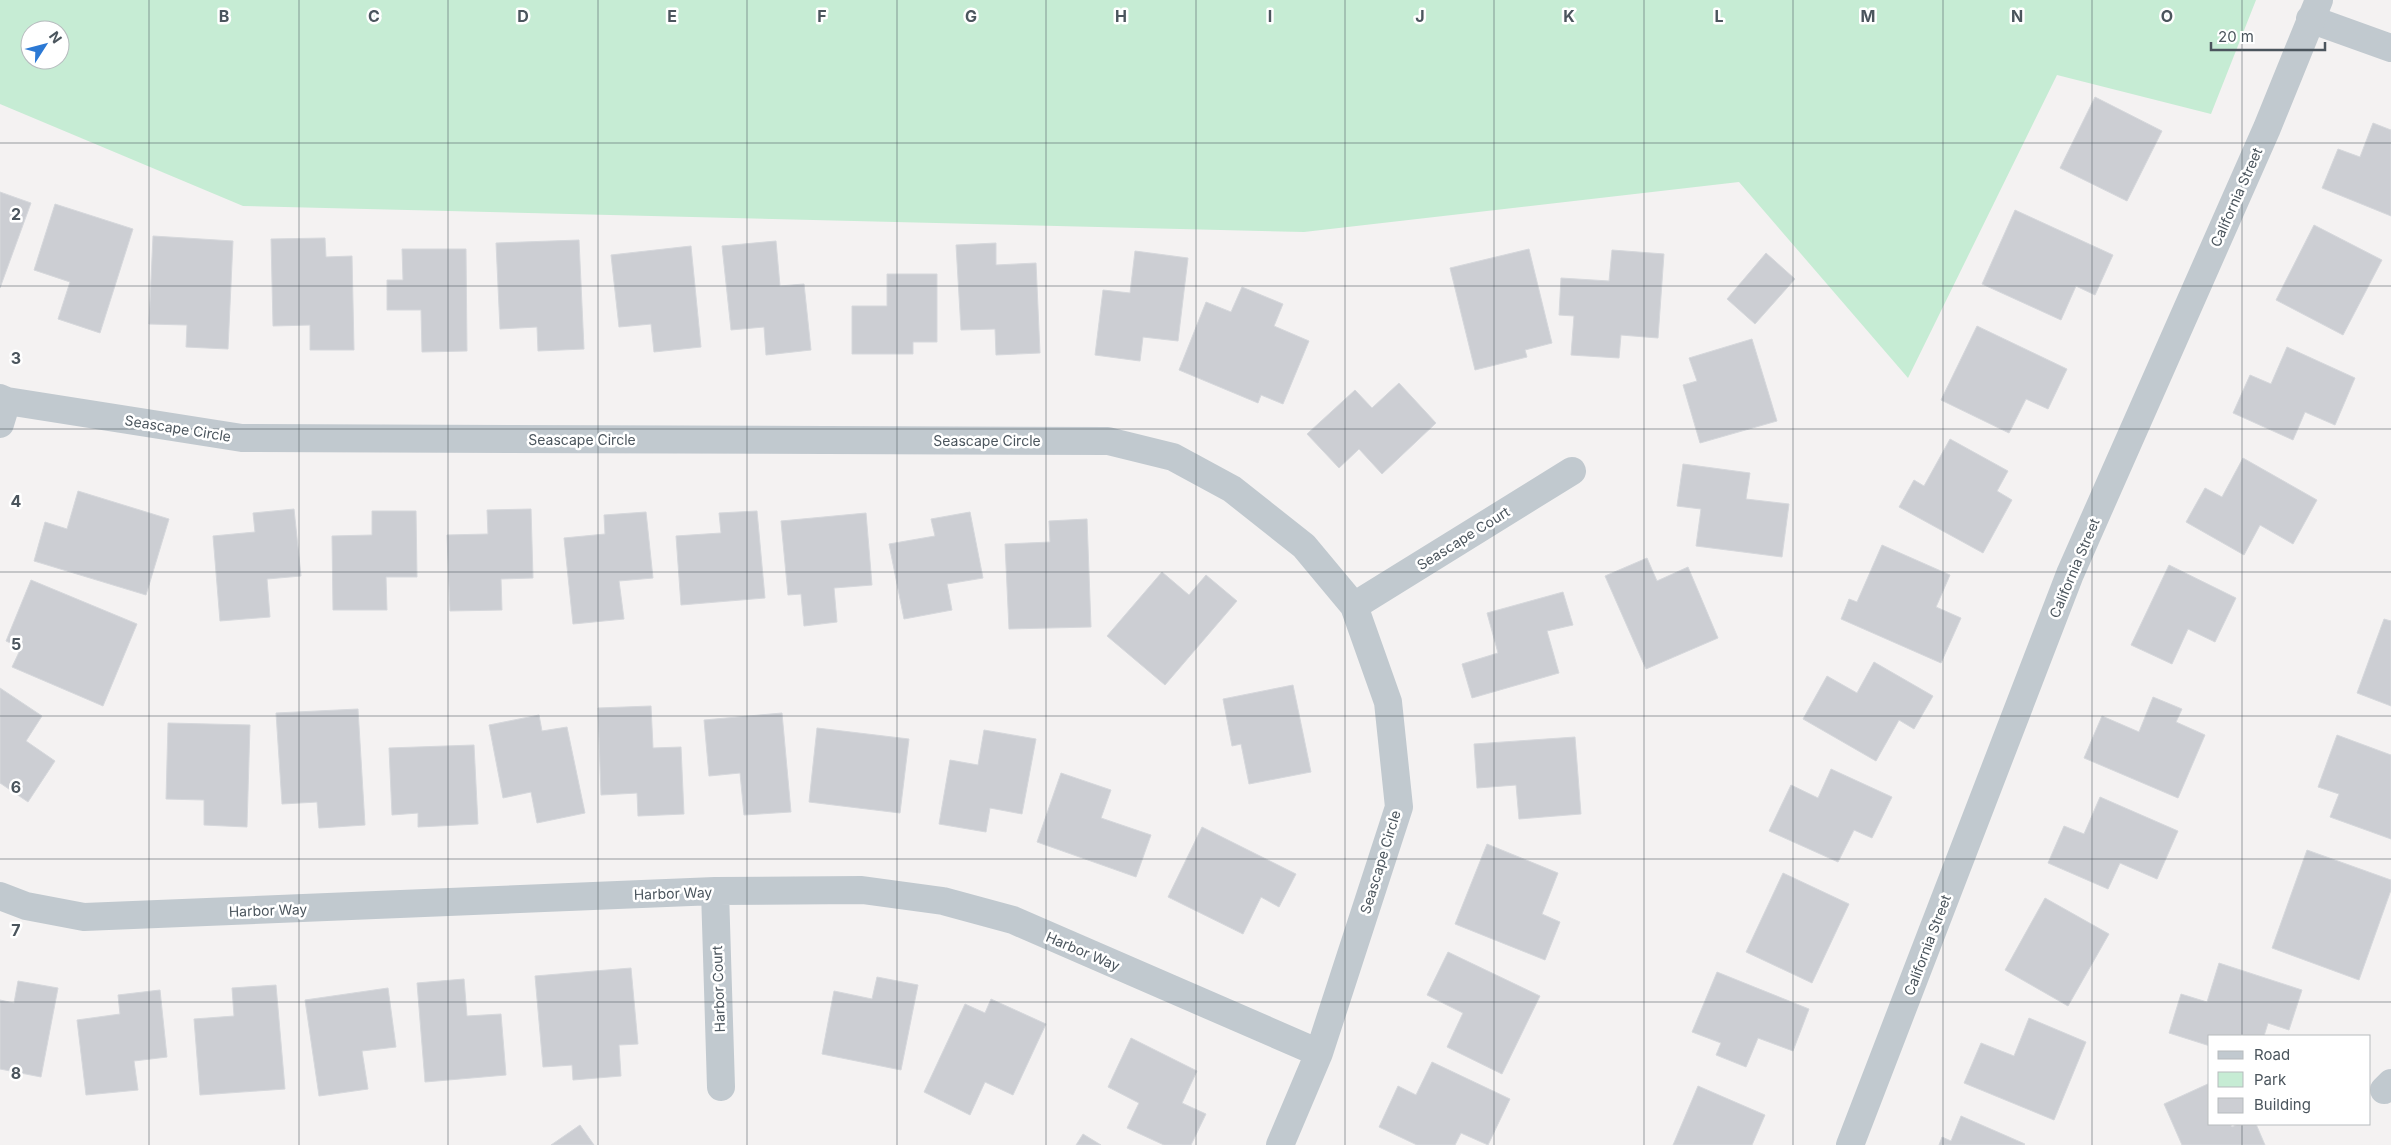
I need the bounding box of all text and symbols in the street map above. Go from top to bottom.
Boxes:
text: B [219,6,229,26]
text: C [368,6,380,26]
text: D [517,6,529,26]
text: E [667,6,677,26]
text: F [817,6,827,26]
text: G [965,6,977,26]
text: H [1115,6,1127,26]
text: I [1268,6,1272,26]
text: J [1415,6,1425,26]
text: K [1563,6,1575,26]
text: L [1714,6,1724,26]
text: M [1861,6,1875,26]
text: N [2011,6,2023,26]
text: O [2161,6,2173,26]
north arrow [20,20,70,70]
scale bar [2211,20,2325,52]
text: 20 m [2218,27,2254,46]
text: N [46,28,66,46]
street label: California Street [2207,145,2266,249]
text: 2 [11,204,21,224]
text: 3 [11,348,21,368]
street label: Seascape Circle [124,411,232,445]
street label: Seascape Circle [528,431,636,448]
street label: Seascape Circle [933,432,1041,449]
text: 4 [11,491,22,511]
street label: Seascape Court [1413,502,1513,573]
street label: California Street [2045,515,2103,620]
text: 5 [11,634,21,654]
text: 6 [11,777,21,797]
street label: Seascape Circle [1356,808,1404,916]
street label: Harbor Way [633,883,713,903]
street label: California Street [1900,892,1954,998]
street label: Harbor Way [228,900,308,920]
text: 7 [11,920,21,940]
street label: Harbor Way [1044,928,1123,974]
street label: Harbor Court [708,945,728,1033]
legend [2208,1035,2371,1125]
text: Road [2254,1045,2290,1064]
text: 8 [11,1063,21,1083]
text: Park [2254,1070,2287,1089]
text: Building [2254,1095,2311,1114]

